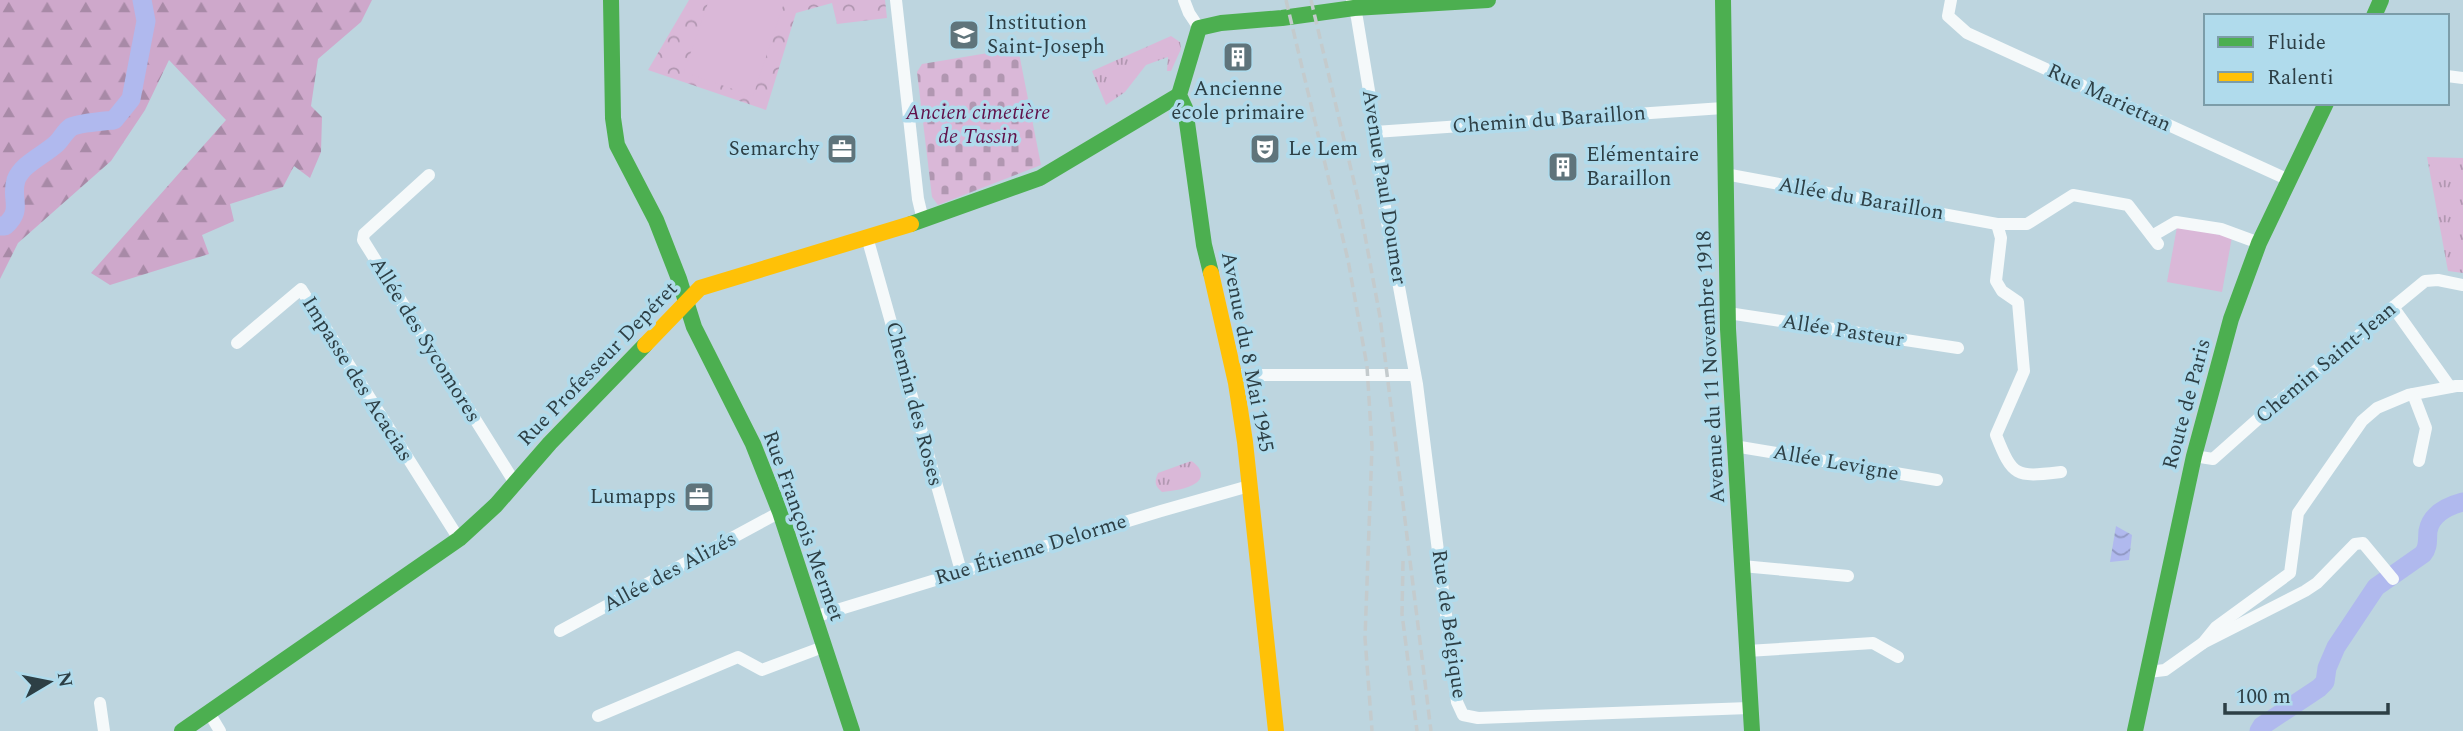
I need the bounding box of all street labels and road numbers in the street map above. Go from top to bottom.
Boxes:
street label: Rue Mariettan [2042,55,2176,141]
street label: Avenue Paul Doumer [1353,87,1415,287]
street label: Chemin du Baraillon [1451,97,1647,143]
street label: Allée du Baraillon [1776,169,1946,229]
street label: Avenue du 11 Novembre 1918 [1688,230,1734,504]
street label: Avenue du 8 Mai 1945 [1212,249,1282,455]
street label: Allée des Sycomores [361,251,489,429]
street label: Rue Professeur Depéret [510,274,686,454]
street label: Impasse des Acacias [293,290,421,468]
street label: Chemin Saint-Jean [2248,294,2404,432]
street label: Allée Pasteur [1780,306,1906,356]
street label: Chemin des Roses [877,318,951,490]
street label: Route de Paris [2154,335,2220,473]
street label: Rue François Mermet [754,426,852,626]
street label: Allée Levigne [1771,436,1901,490]
street label: Rue Étienne Delorme [931,506,1131,594]
street label: Allée des Alizés [598,523,742,621]
street label: Rue de Belgique [1423,547,1475,701]

